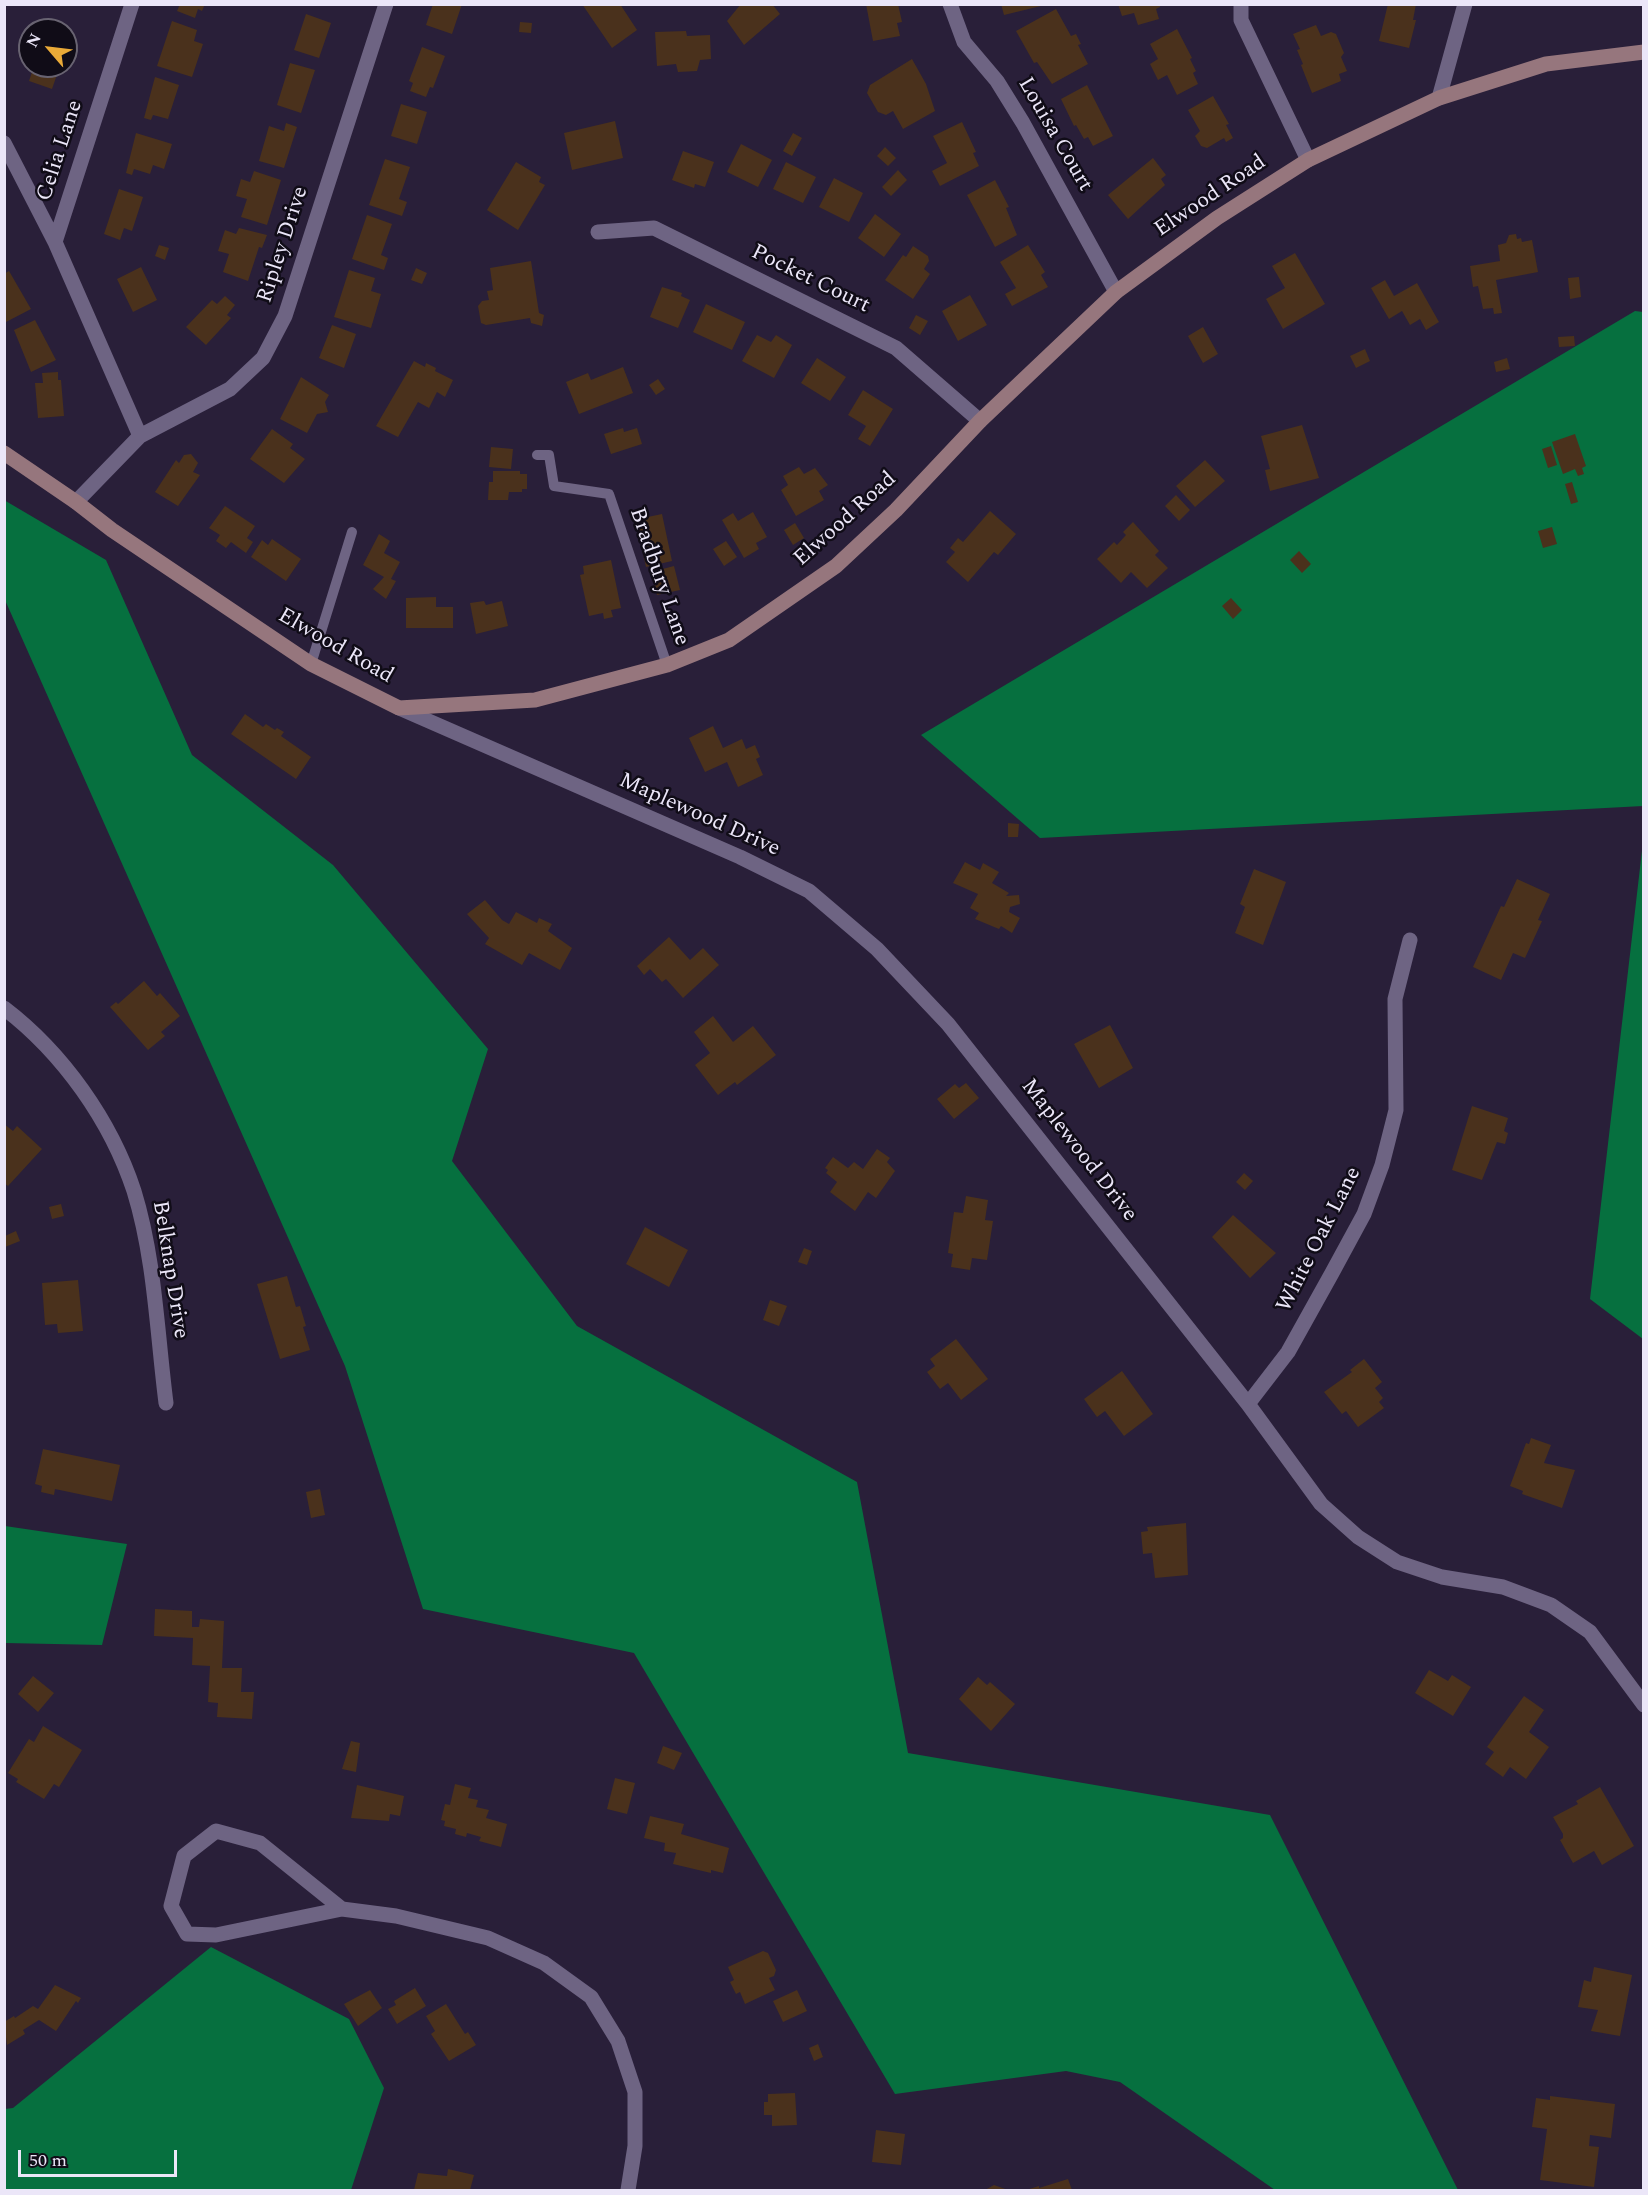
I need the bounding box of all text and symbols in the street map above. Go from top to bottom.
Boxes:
north arrow [18,18,78,78]
text: N [20,29,48,52]
street label: Louisa Court [1011,73,1097,197]
street label: Celia Lane [32,97,90,205]
street label: Elwood Road [1150,150,1272,244]
street label: Ripley Drive [253,183,315,307]
street label: Pocket Court [746,240,874,320]
street label: Elwood Road [789,467,903,573]
street label: Bradbury Lane [622,505,694,649]
street label: Elwood Road [273,603,397,691]
street label: Maplewood Drive [614,769,784,863]
street label: Maplewood Drive [1014,1074,1142,1228]
street label: White Oak Lane [1272,1163,1368,1317]
street label: Belknap Drive [145,1199,193,1341]
scale bar [21,2138,180,2176]
text: 50 m [29,2147,67,2174]

